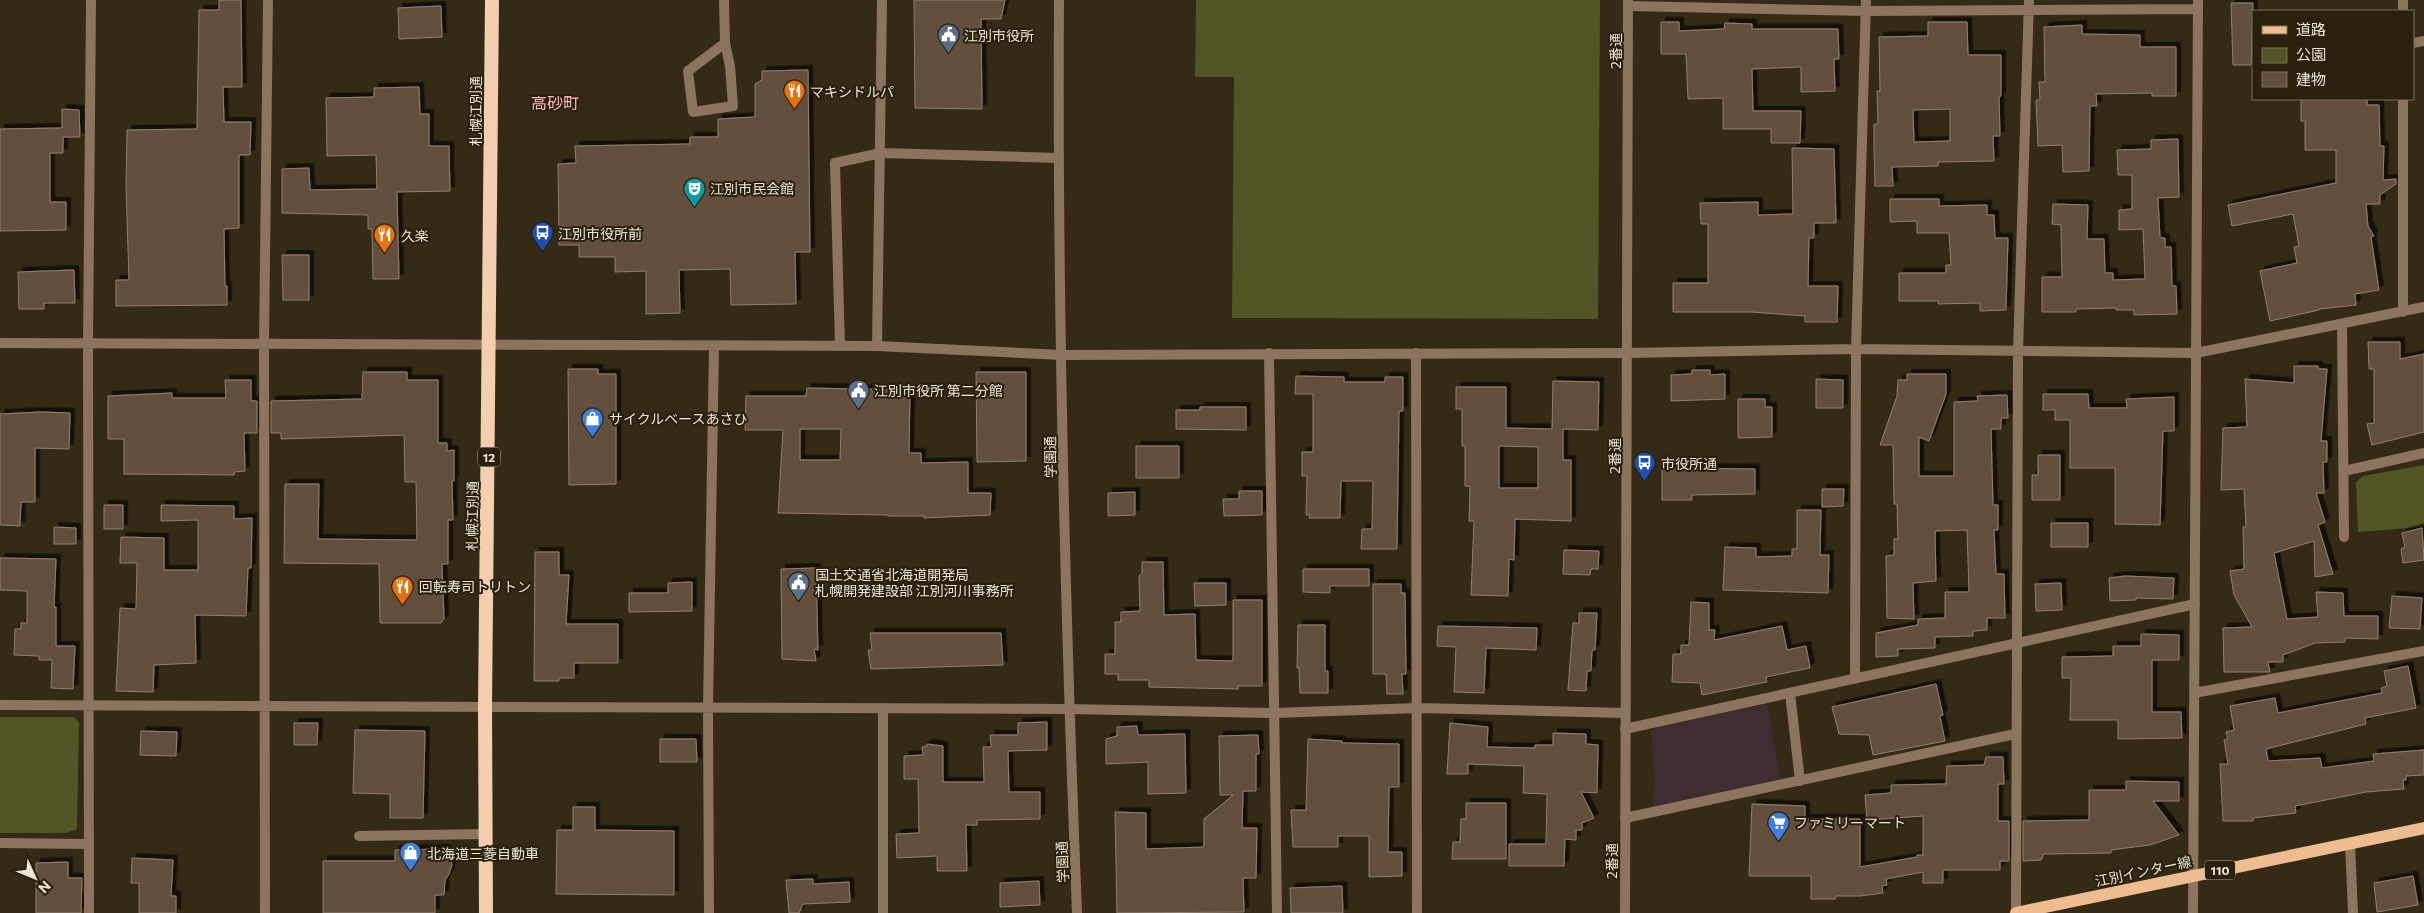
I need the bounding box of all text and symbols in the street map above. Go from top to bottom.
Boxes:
legend [2252,10,2414,100]
text: 道路 [2296,20,2326,38]
public building icon: 江別市役所 [936,23,960,54]
place label: 江別市役所 [964,27,1034,44]
street label: 2番通 [1607,33,1624,69]
text: 公園 [2296,45,2326,63]
text: 建物 [2296,70,2326,88]
street label: 札幌江別通 [467,76,484,146]
restaurant icon: マキシドルパ [782,79,806,110]
place label: マキシドルパ [810,83,894,100]
district label: 高砂町 [531,93,579,112]
theatre icon: 江別市民会館 [682,176,706,207]
place label: 江別市民会館 [710,180,794,197]
bus stop icon: 江別市役所前 [530,221,554,252]
restaurant icon: 久楽 [373,223,397,254]
place label: 江別市役所前 [558,225,642,242]
place label: 久楽 [401,227,429,244]
public building icon: 江別市役所 第二分館 [846,378,870,409]
place label: 江別市役所 第二分館 [874,382,1003,399]
shop icon: サイクルベースあさひ [581,406,605,437]
place label: サイクルベースあさひ [609,410,748,427]
street label: 学園通 [1041,436,1059,478]
street label: 2番通 [1606,438,1623,474]
road number: 12 [478,448,500,467]
bus stop icon: 市役所通 [1633,451,1657,482]
place label: 市役所通 [1661,455,1717,472]
street label: 札幌江別通 [463,481,481,551]
place label: 国土交通省北海道開発局 札幌開発建設部 江別河川事務所 [815,566,1014,599]
public building icon: 国土交通省北海道開発局 札幌開発建設部 江別河川事務所 [787,570,811,601]
restaurant icon: 回転寿司トリトン [391,574,415,605]
place label: 回転寿司トリトン [419,578,531,595]
supermarket icon: ファミリーマート [1766,810,1790,841]
place label: ファミリーマート [1794,814,1906,831]
shop icon: 北海道三菱自動車 [399,841,423,872]
street label: 学園通 [1053,841,1071,883]
street label: 2番通 [1603,843,1620,879]
place label: 北海道三菱自動車 [427,845,539,862]
street label: 江別インター線 [2093,852,2193,890]
north arrow [10,853,60,903]
road number: 110 [2205,860,2235,880]
text: N [35,878,54,897]

